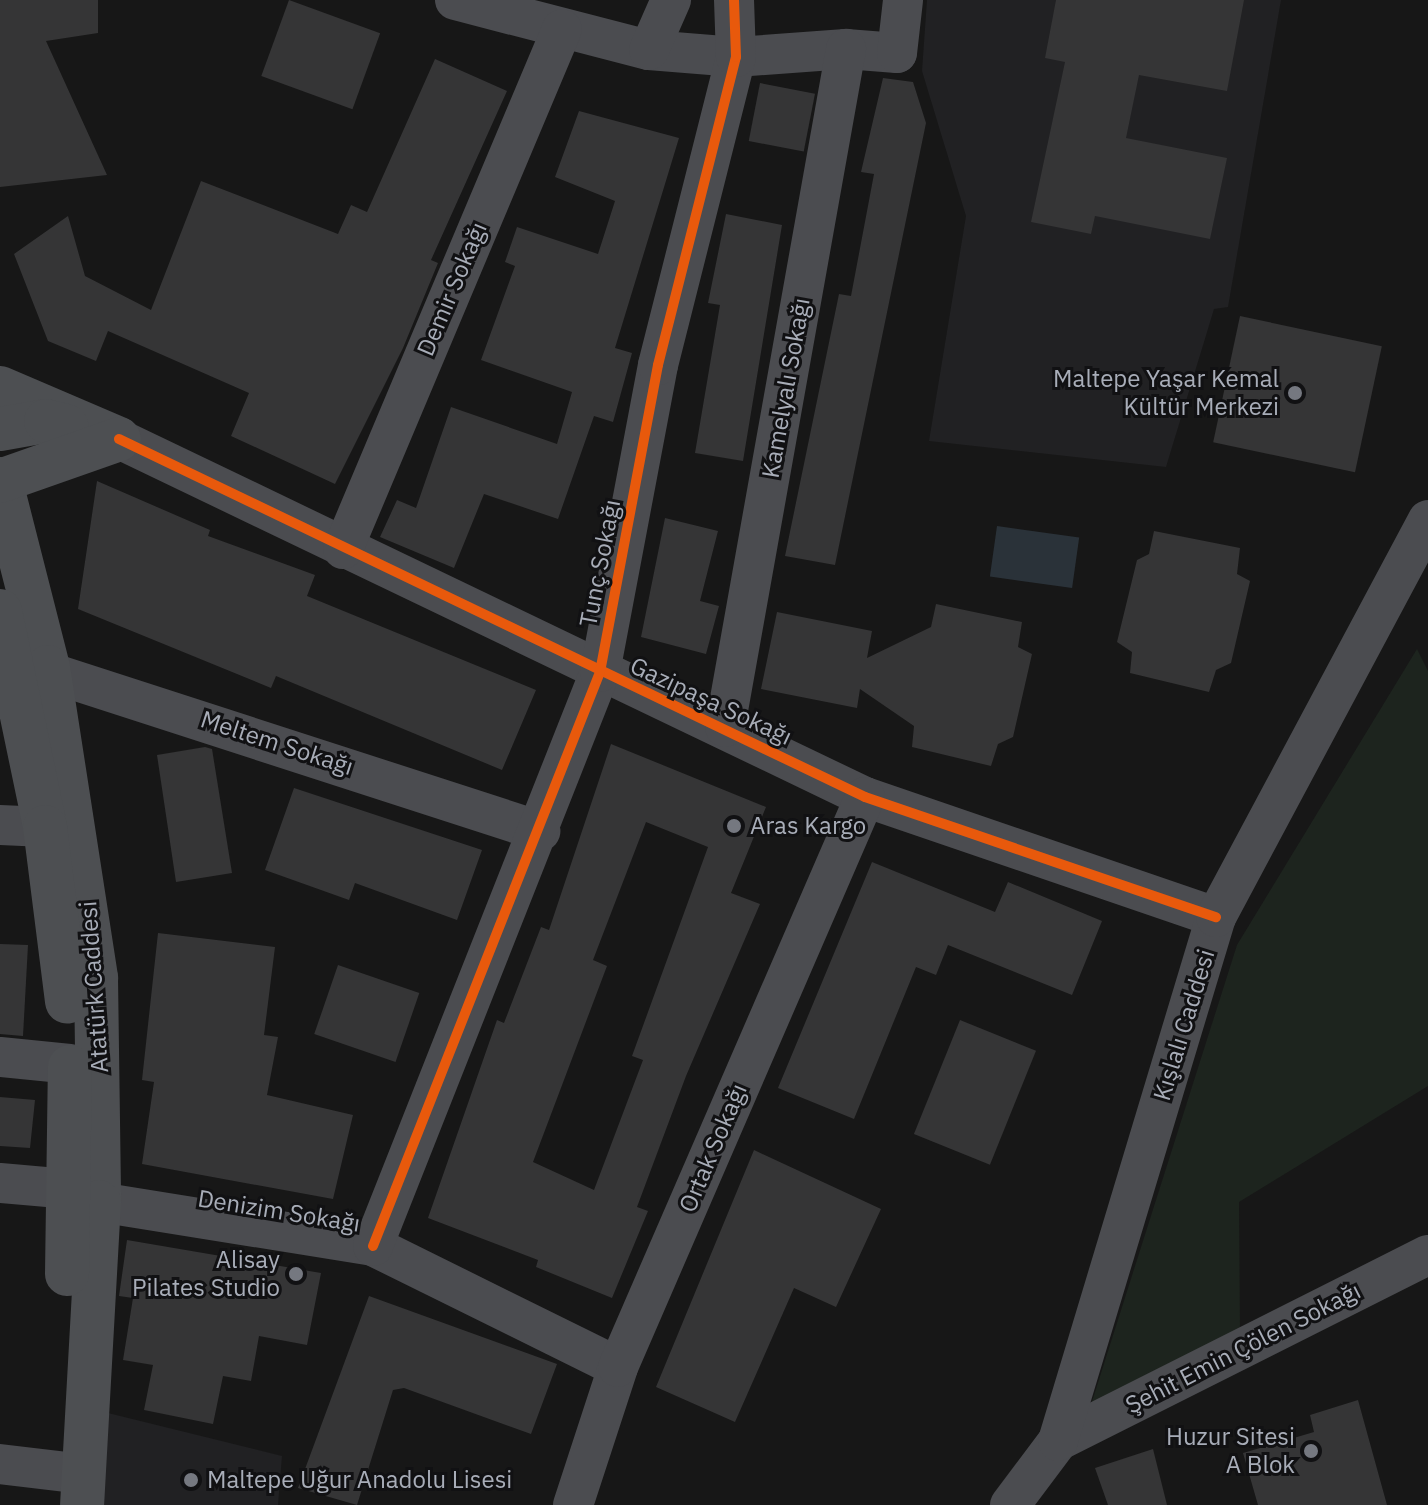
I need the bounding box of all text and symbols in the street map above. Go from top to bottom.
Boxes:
street label: Demir Sokağı [411,218,493,360]
street label: Kamelyalı Sokağı [756,296,816,480]
place label: Maltepe Yaşar Kemal Kültür Merkezi [1053,365,1279,421]
marker: Maltepe Yaşar Kemal Kültür Merkezi [1286,384,1304,402]
street label: Tunç Sokağı [574,497,626,629]
street label: Gazipaşa Sokağı [626,651,796,751]
street label: Meltem Sokağı [197,705,357,781]
place label: Aras Kargo [750,812,866,840]
marker: Aras Kargo [725,817,743,835]
street label: Atatürk Caddesi [74,900,114,1074]
street label: Kışlalı Caddesi [1147,946,1221,1104]
street label: Ortak Sokağı [673,1079,753,1217]
street label: Denizim Sokağı [196,1184,362,1238]
place label: Alisay Pilates Studio [132,1246,280,1302]
marker: Alisay Pilates Studio [287,1265,305,1283]
street label: Şehit Emin Çölen Sokağı [1121,1276,1365,1420]
place label: Huzur Sitesi A Blok [1166,1423,1295,1479]
marker: Huzur Sitesi A Blok [1302,1442,1320,1460]
place label: Maltepe Uğur Anadolu Lisesi [207,1466,512,1494]
marker: Maltepe Uğur Anadolu Lisesi [182,1471,200,1489]

